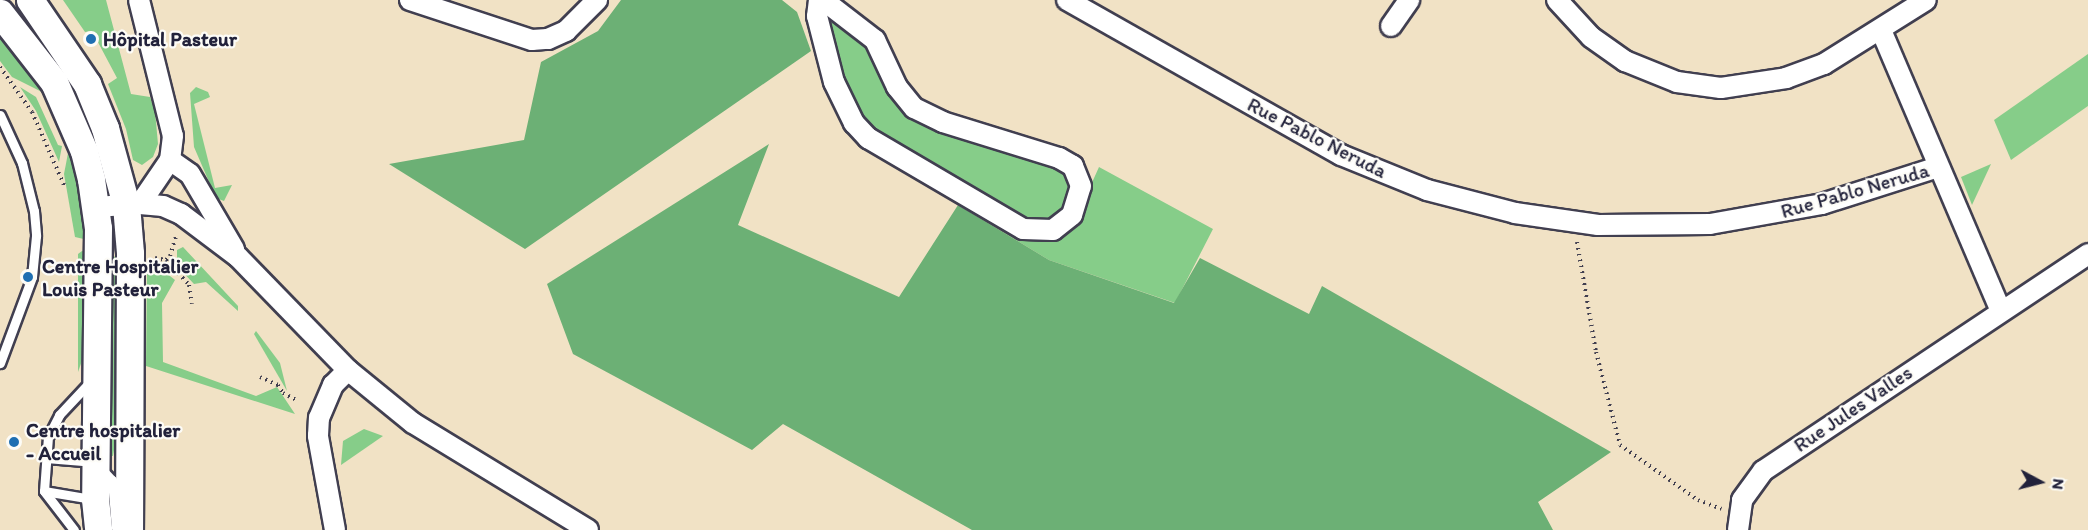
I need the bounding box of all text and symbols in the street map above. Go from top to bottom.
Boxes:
place label: Hôpital Pasteur [103,27,236,51]
marker: Hôpital Pasteur [84,32,98,46]
street label: Rue Pablo Neruda [1244,93,1390,183]
street label: Rue Pablo Neruda [1779,159,1931,223]
place label: Centre Hospitalier Louis Pasteur [42,254,199,301]
marker: Centre Hospitalier Louis Pasteur [19,268,37,286]
street label: Rue Jules Valles [1789,361,1917,457]
place label: Centre hospitalier - Accueil [26,418,181,465]
marker: Centre hospitalier - Accueil [7,435,21,449]
north arrow [2010,452,2070,512]
text: N [2048,478,2068,491]

